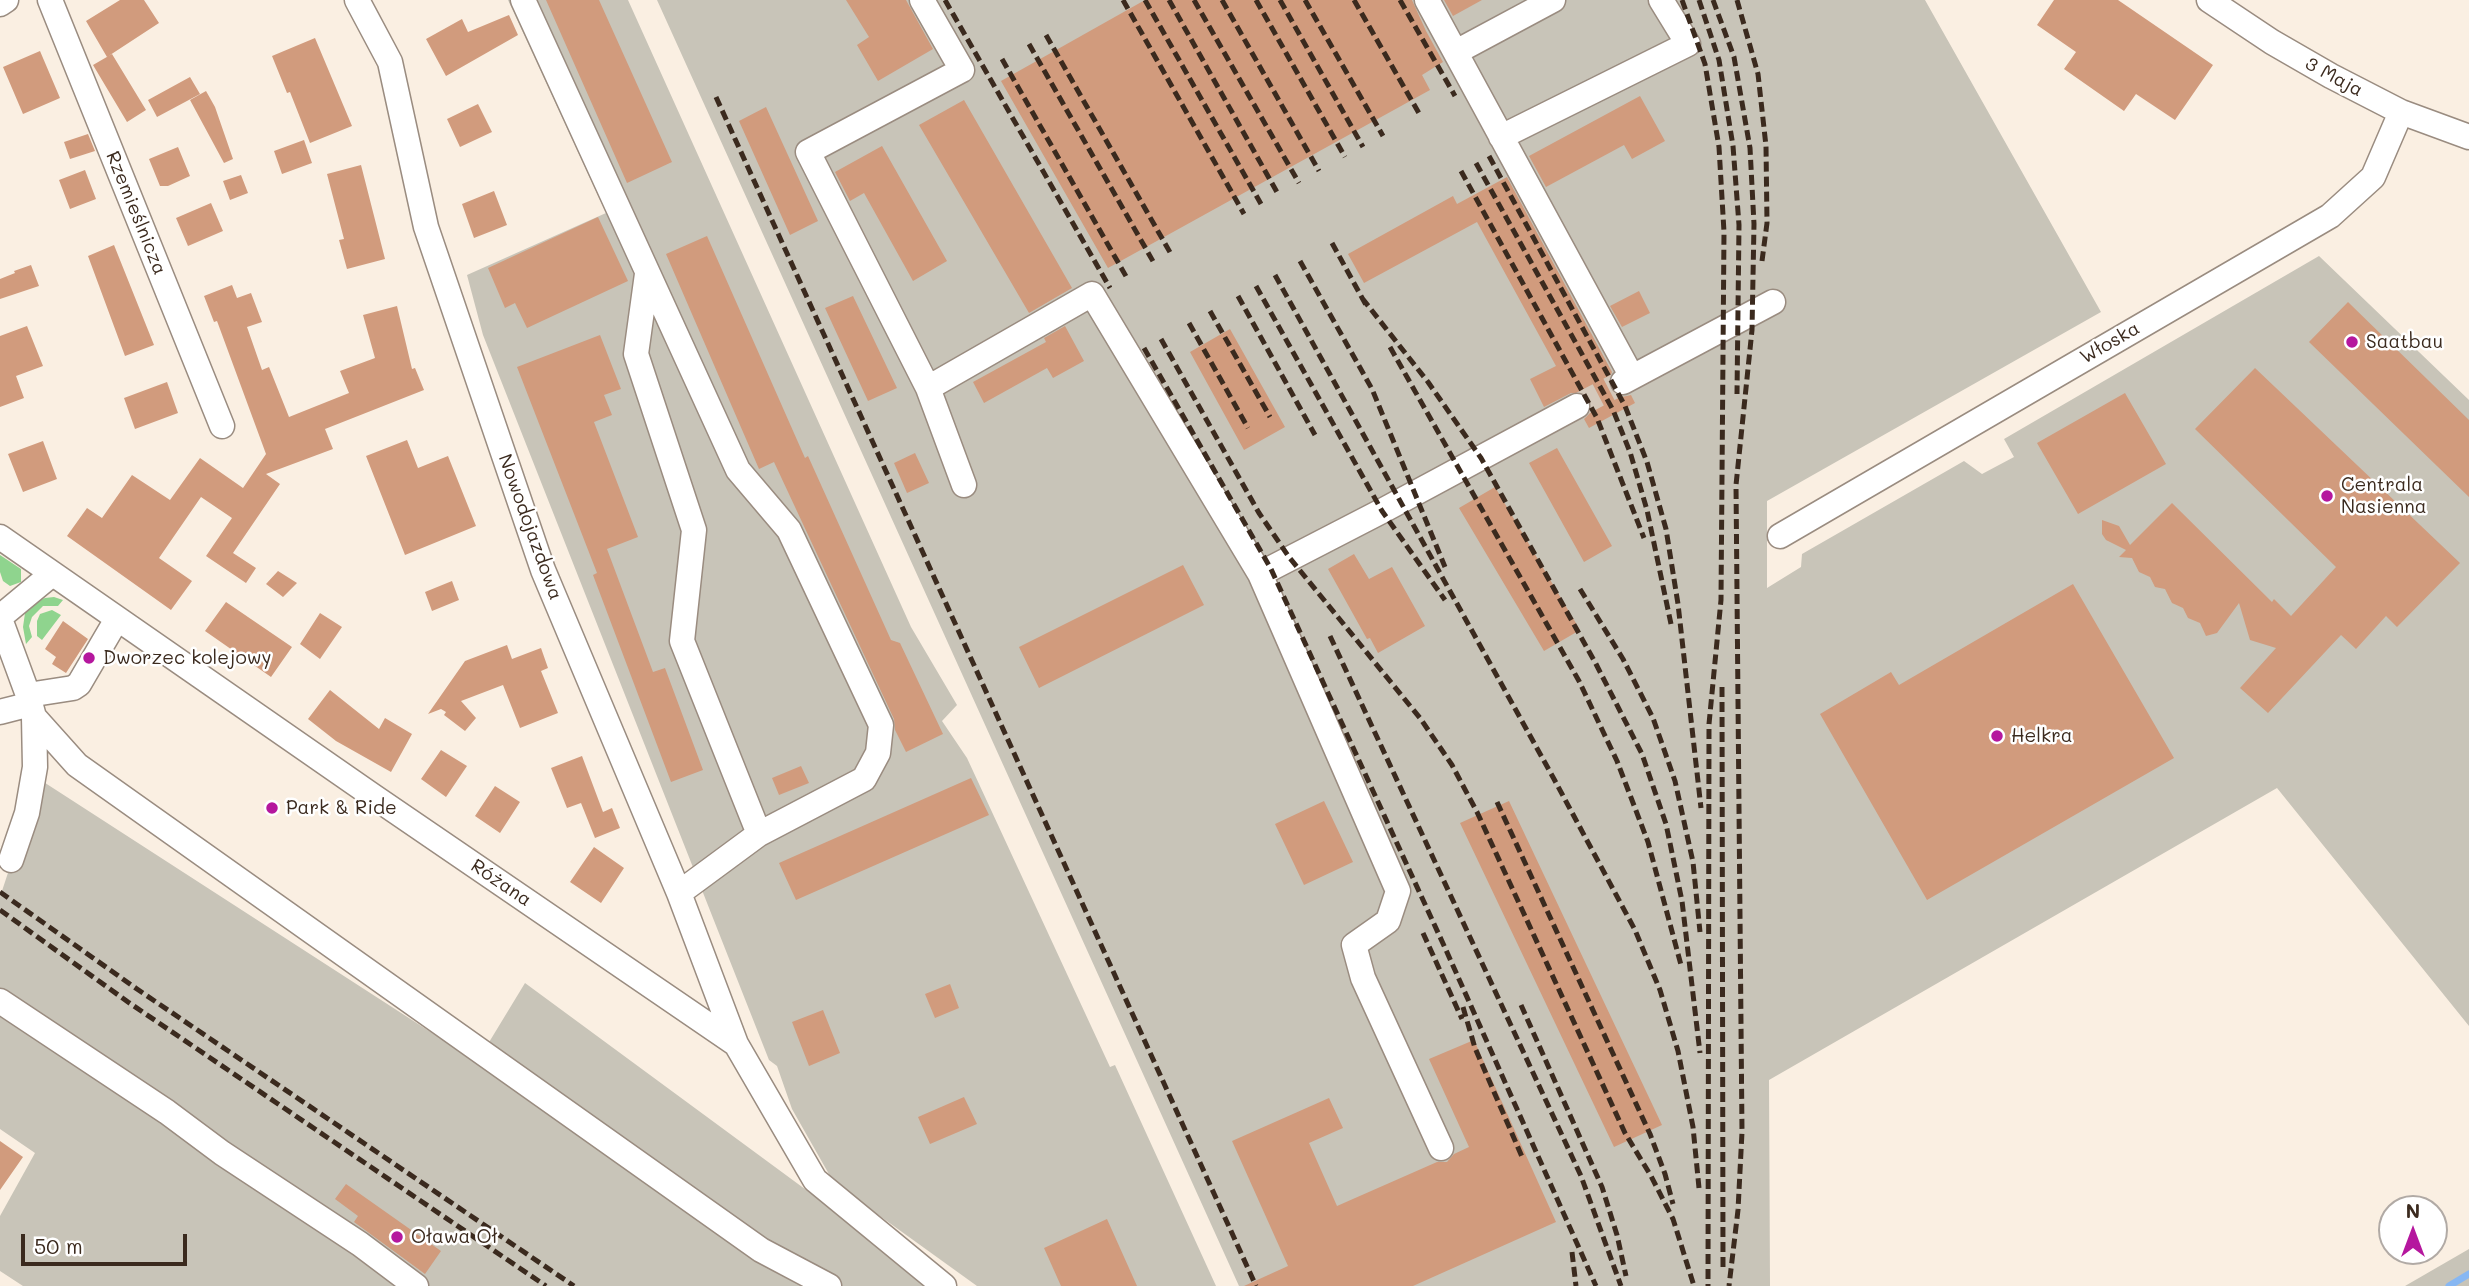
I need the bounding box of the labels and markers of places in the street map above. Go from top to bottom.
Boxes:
place label: Saatbau [2366,331,2443,353]
marker: Saatbau [2344,334,2360,350]
place label: Centrala Nasienna [2341,474,2427,518]
marker: Centrala Nasienna [2319,488,2335,504]
place label: Dworzec kolejowy [103,647,271,669]
marker: Dworzec kolejowy [81,650,97,666]
place label: Helkra [2011,725,2073,747]
marker: Helkra [1989,728,2005,744]
place label: Park & Ride [286,797,397,819]
marker: Park & Ride [264,800,280,816]
place label: Oława Oł [411,1226,497,1248]
marker: Oława Oł [389,1229,405,1245]

